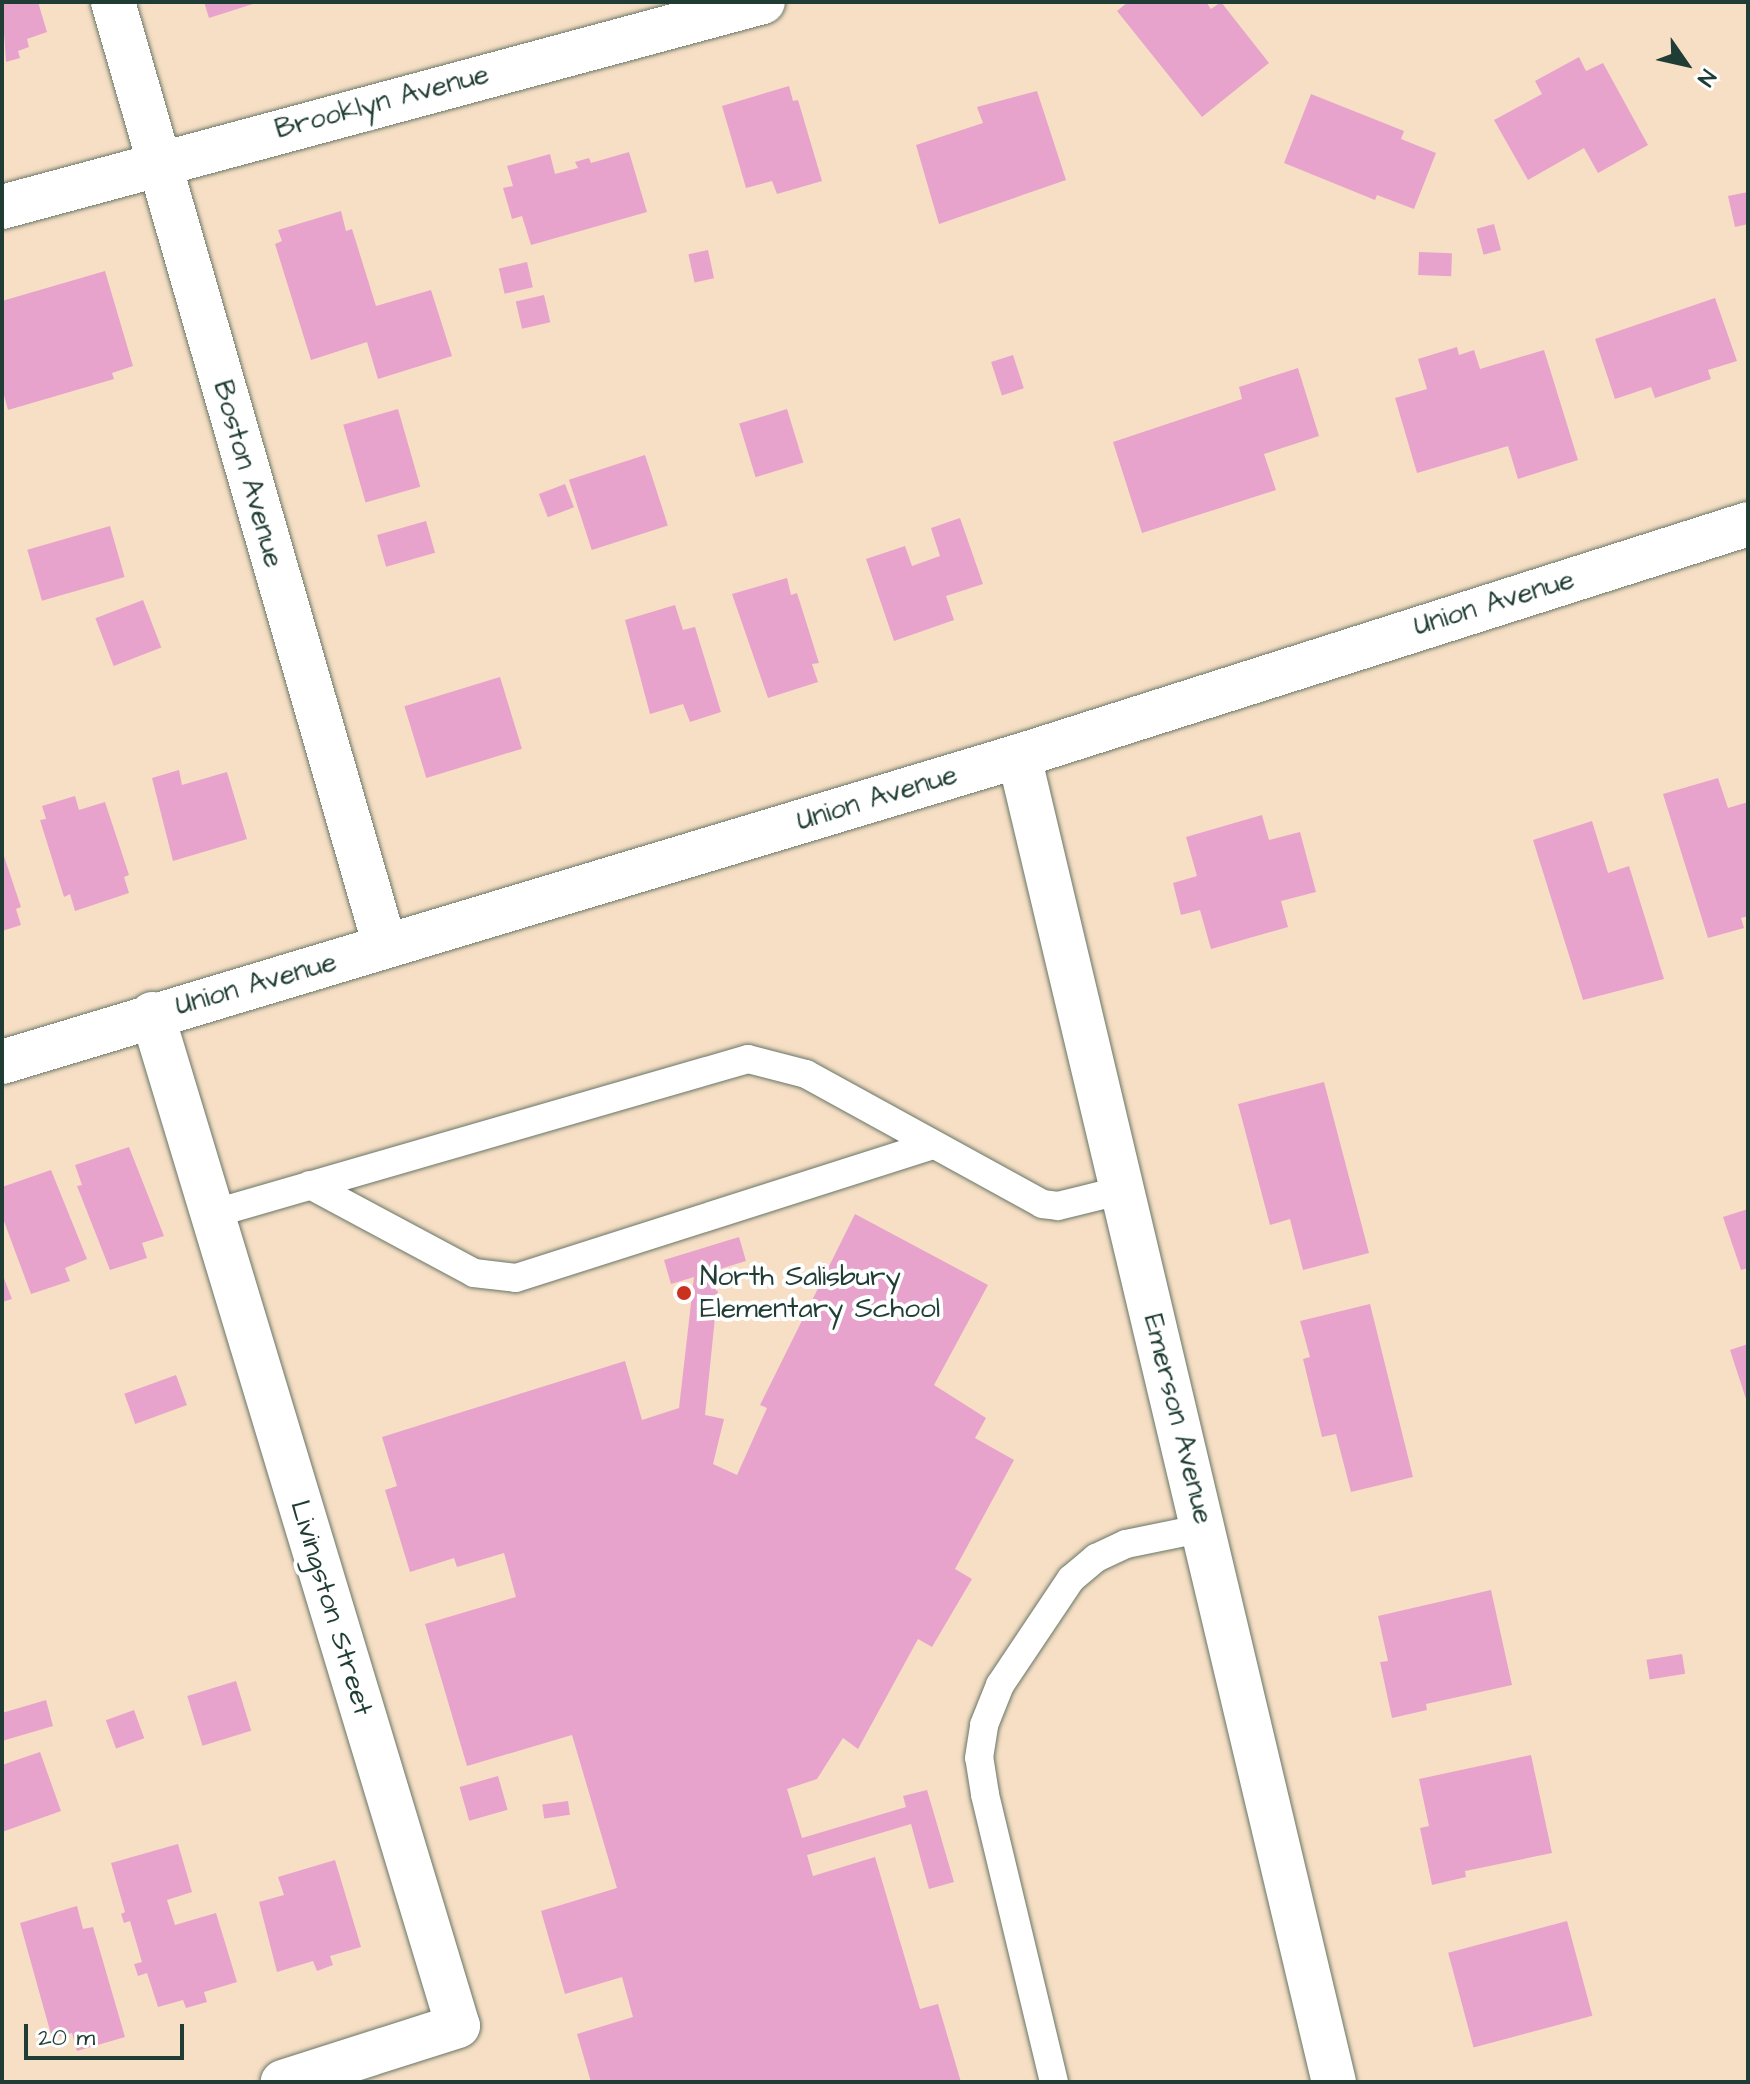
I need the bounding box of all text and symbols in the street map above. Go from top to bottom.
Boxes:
north arrow [1646,24,1726,104]
street label: Brooklyn Avenue [271,57,493,147]
text: N [1690,63,1723,92]
street label: Boston Avenue [205,377,291,571]
street label: Union Avenue [1410,563,1578,643]
street label: Union Avenue [793,758,961,838]
street label: Union Avenue [172,945,340,1023]
place label: North Salisbury Elementary School [700,1260,940,1326]
marker: North Salisbury Elementary School [675,1284,693,1302]
street label: Emerson Avenue [1136,1311,1220,1527]
street label: Livingston Street [282,1496,380,1720]
scale bar [28,2008,188,2058]
text: 20 m [38,2021,95,2055]

